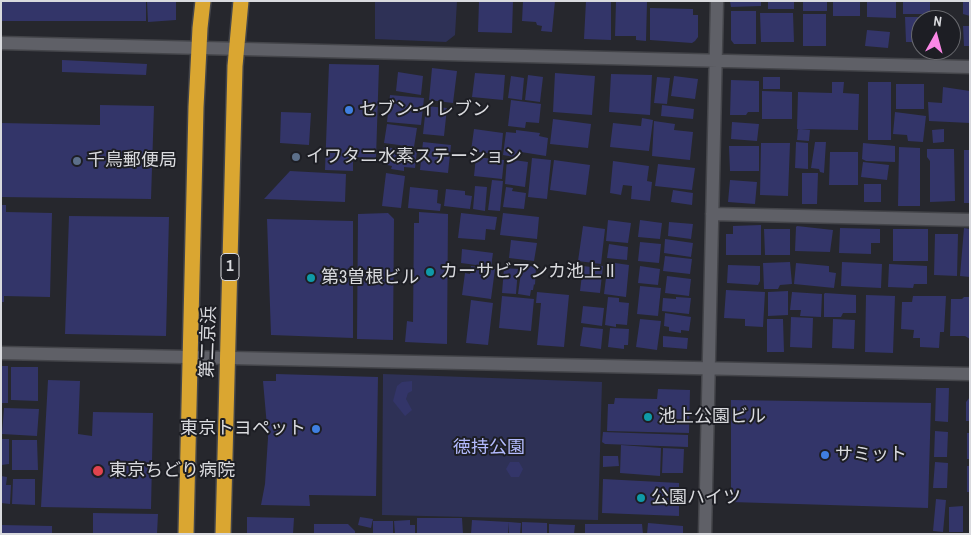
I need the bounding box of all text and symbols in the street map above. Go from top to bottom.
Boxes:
north arrow [911,10,961,60]
text: N [932,12,943,31]
place label: セブン-イレブン [359,99,490,121]
marker: セブン-イレブン [343,104,355,116]
place label: イワタニ水素ステーション [306,146,522,168]
place label: 千鳥郵便局 [87,150,177,172]
marker: イワタニ水素ステーション [290,151,302,163]
marker: 千鳥郵便局 [71,155,83,167]
road number: 1 [221,253,239,280]
place label: カーサビアンカ池上 II [440,261,614,283]
marker: カーサビアンカ池上 II [424,266,436,278]
place label: 第3曽根ビル [321,267,419,289]
marker: 第3曽根ビル [305,272,317,284]
street label: 第二京浜 [197,306,221,378]
place label: 池上公園ビル [658,406,766,428]
marker: 池上公園ビル [642,411,654,423]
place label: 東京トヨペット [180,418,306,440]
marker: 東京トヨペット [310,423,322,435]
park label: 徳持公園 [453,437,525,459]
place label: サミット [835,444,907,466]
marker: サミット [819,449,831,461]
place label: 東京ちどり病院 [109,460,235,482]
marker: 東京ちどり病院 [91,464,105,478]
place label: 公園ハイツ [651,487,741,509]
marker: 公園ハイツ [635,492,647,504]

